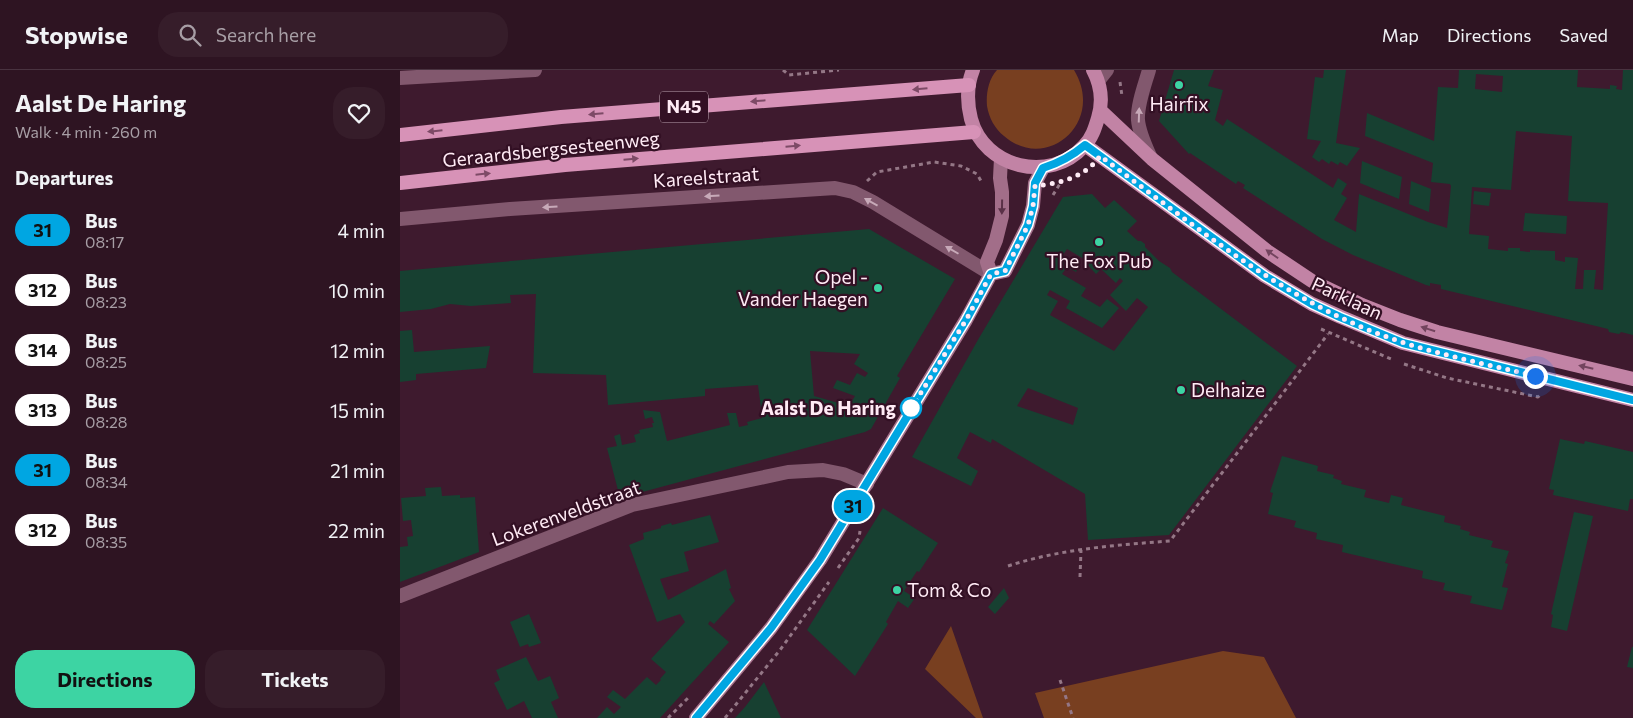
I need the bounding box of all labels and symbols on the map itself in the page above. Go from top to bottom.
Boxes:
marker: Hairfix [1173,79,1185,91]
one-way arrow [912,85,928,93]
road number: N45 [660,92,708,122]
place label: Hairfix [1149,92,1209,115]
one-way arrow [750,98,766,106]
one-way arrow [1136,107,1144,123]
one-way arrow [588,111,604,119]
street label: Geraardsbergsesteenweg [441,126,661,171]
one-way arrow [426,127,442,135]
one-way arrow [786,142,802,150]
one-way arrow [624,155,640,163]
street label: Kareelstraat [652,161,760,192]
one-way arrow [476,170,492,178]
one-way arrow [703,192,719,200]
one-way arrow [864,197,878,206]
one-way arrow [998,199,1006,215]
one-way arrow [541,203,557,211]
marker: The Fox Pub [1093,236,1105,248]
one-way arrow [946,246,959,255]
place label: The Fox Pub [1046,249,1152,272]
one-way arrow [1265,249,1279,259]
place label: Opel - Vander Haegen [738,265,868,310]
street label: Parklaan [1308,271,1386,324]
marker: Opel - Vander Haegen [872,282,884,294]
one-way arrow [1420,325,1435,332]
one-way arrow [1578,363,1593,371]
your location [1523,364,1548,389]
place label: Delhaize [1191,378,1265,401]
marker: Delhaize [1175,384,1187,396]
place label: Aalst De Haring [761,396,897,419]
marker: Aalst De Haring [900,397,922,419]
street label: Lokerenveldstraat [488,475,644,550]
line badge: 31 [830,490,876,522]
place label: Tom & Co [907,578,991,601]
marker: Tom & Co [891,584,903,596]

